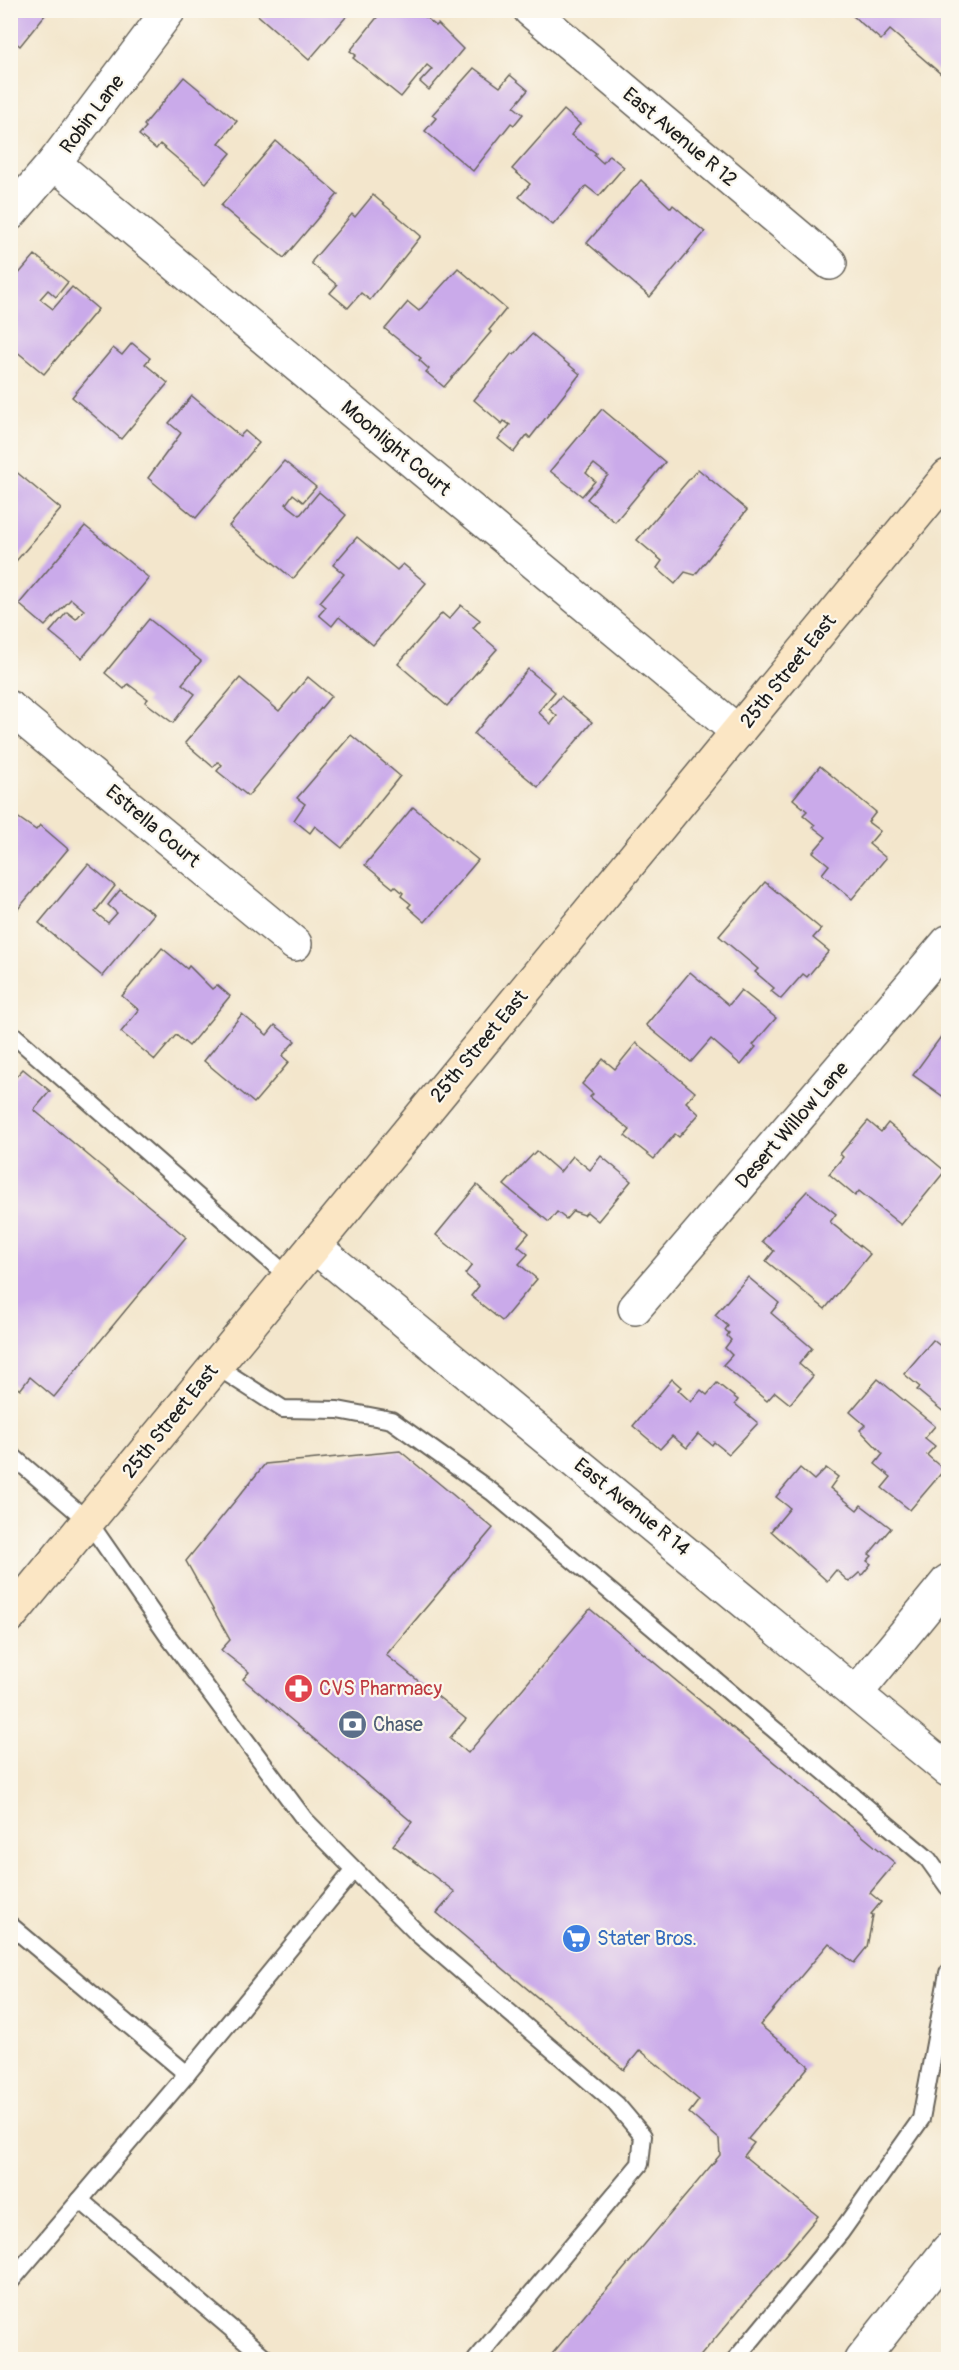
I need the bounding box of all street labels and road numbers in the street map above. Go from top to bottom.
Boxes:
street label: Robin Lane [54,70,130,158]
street label: East Avenue R 12 [618,82,742,192]
street label: Moonlight Court [336,395,457,502]
street label: 25th Street East [735,608,842,733]
street label: Estrella Court [101,779,206,873]
street label: 25th Street East [425,984,534,1107]
street label: Desert Willow Lane [730,1056,854,1194]
street label: 25th Street East [117,1358,224,1483]
street label: East Avenue R 14 [569,1453,695,1562]

